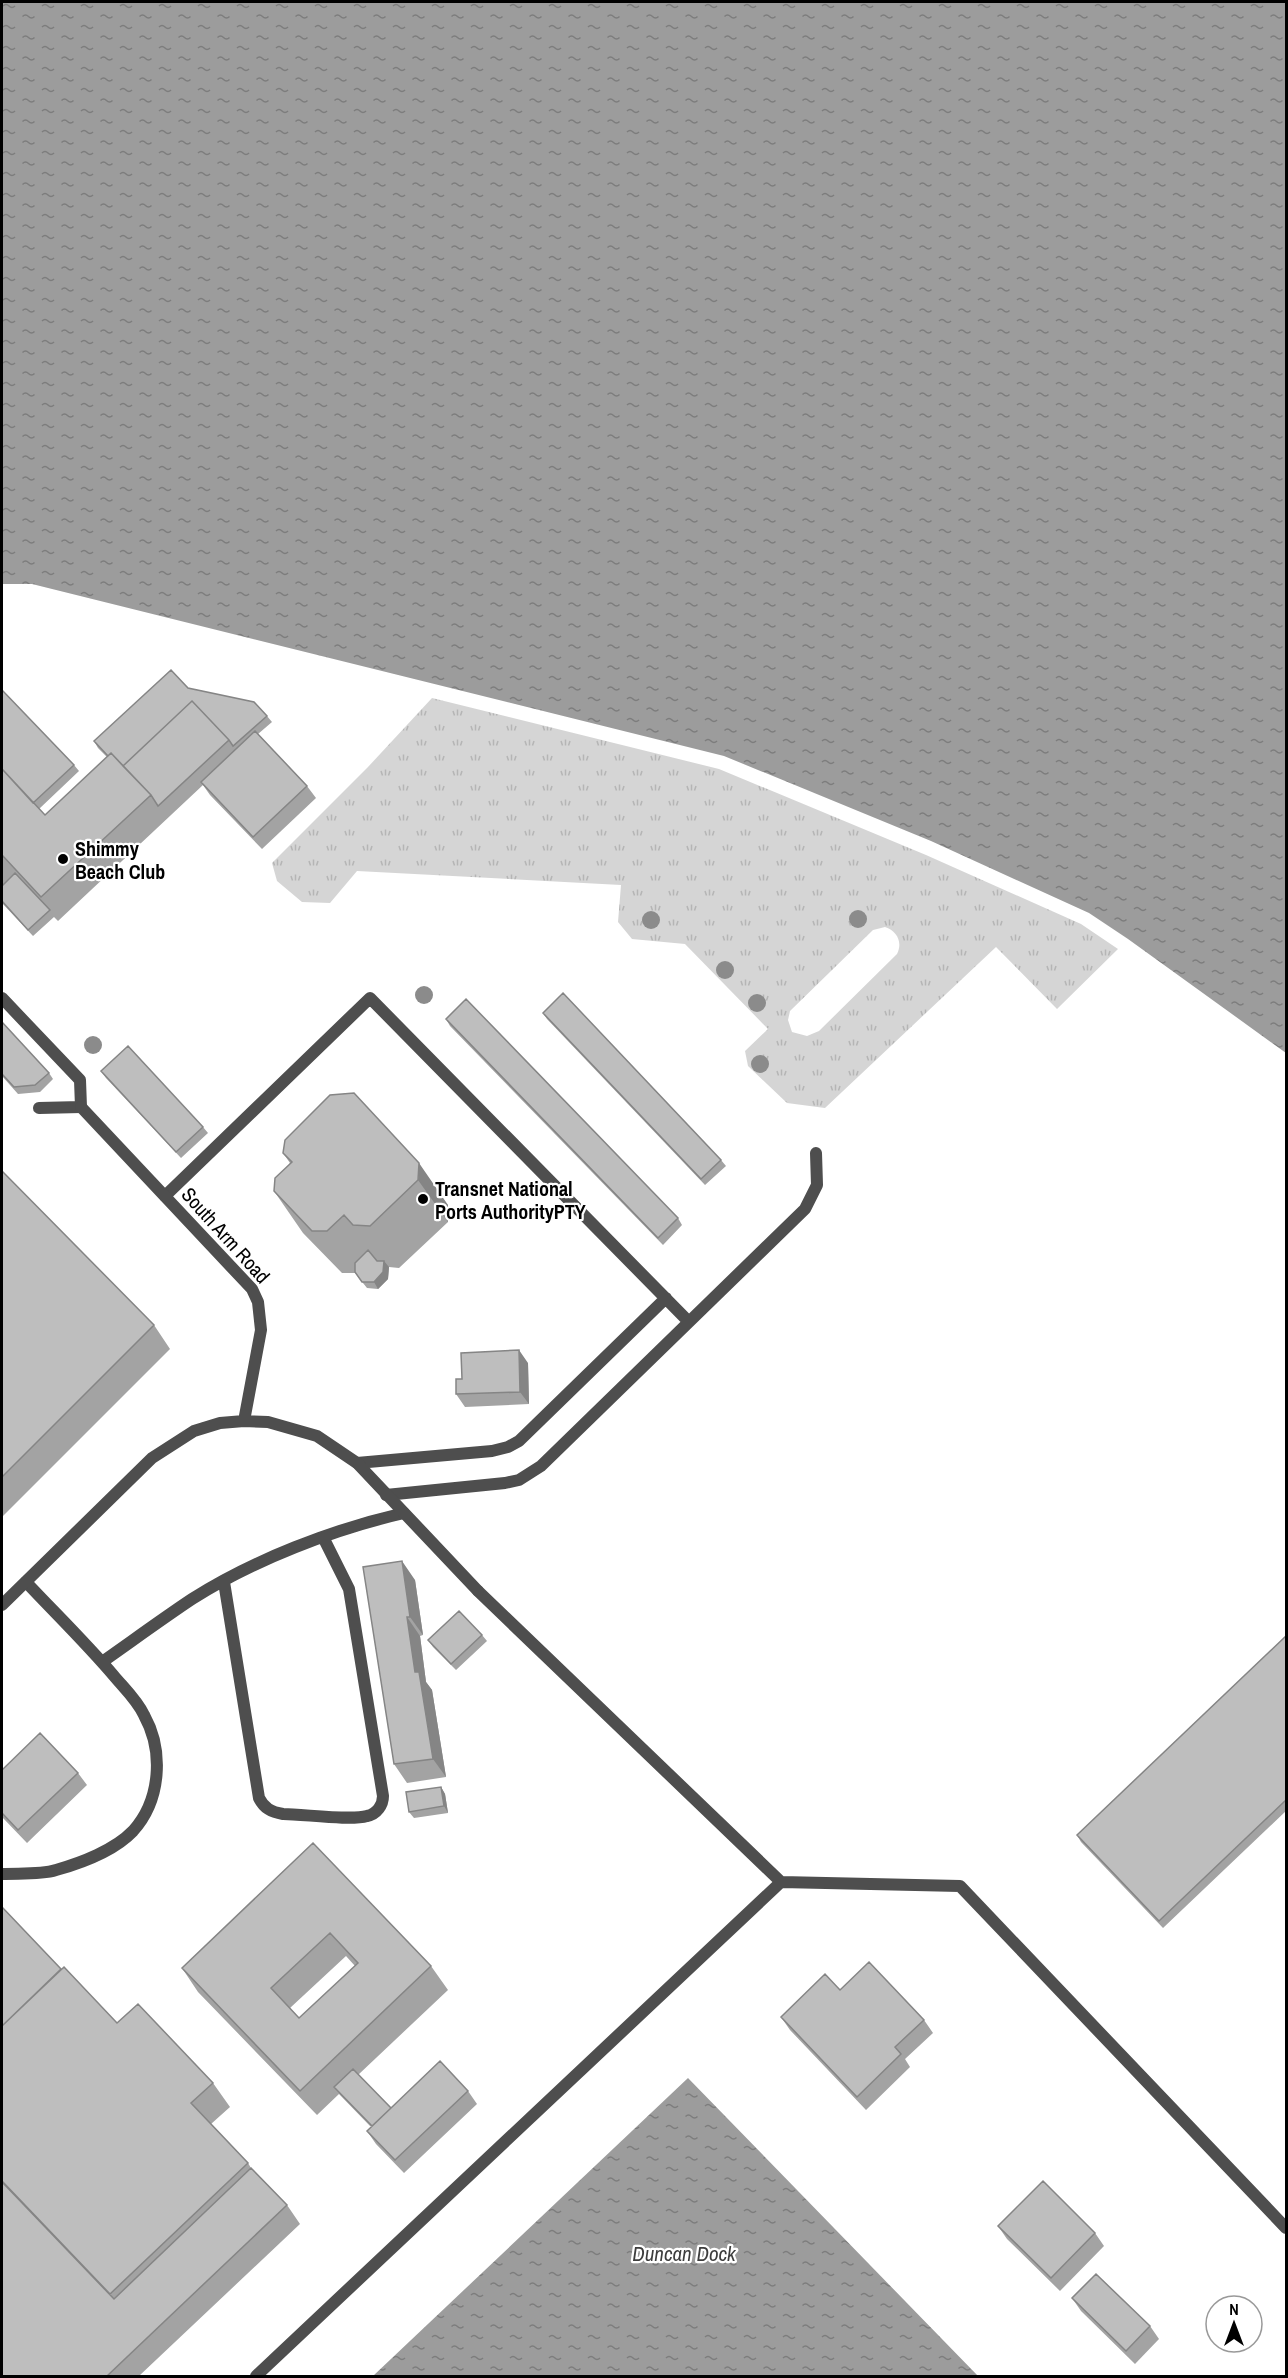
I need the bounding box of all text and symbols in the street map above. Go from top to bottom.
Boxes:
place label: Shimmy Beach Club [75,835,165,885]
marker: Shimmy Beach Club [56,852,70,866]
place label: Transnet National Ports AuthorityPTY [435,1175,586,1225]
street label: South Arm Road [176,1181,276,1289]
marker: Transnet National Ports AuthorityPTY [416,1192,430,1206]
water label: Duncan Dock [632,2239,737,2268]
north arrow [1204,2294,1264,2354]
text: N [1229,2298,1239,2320]

